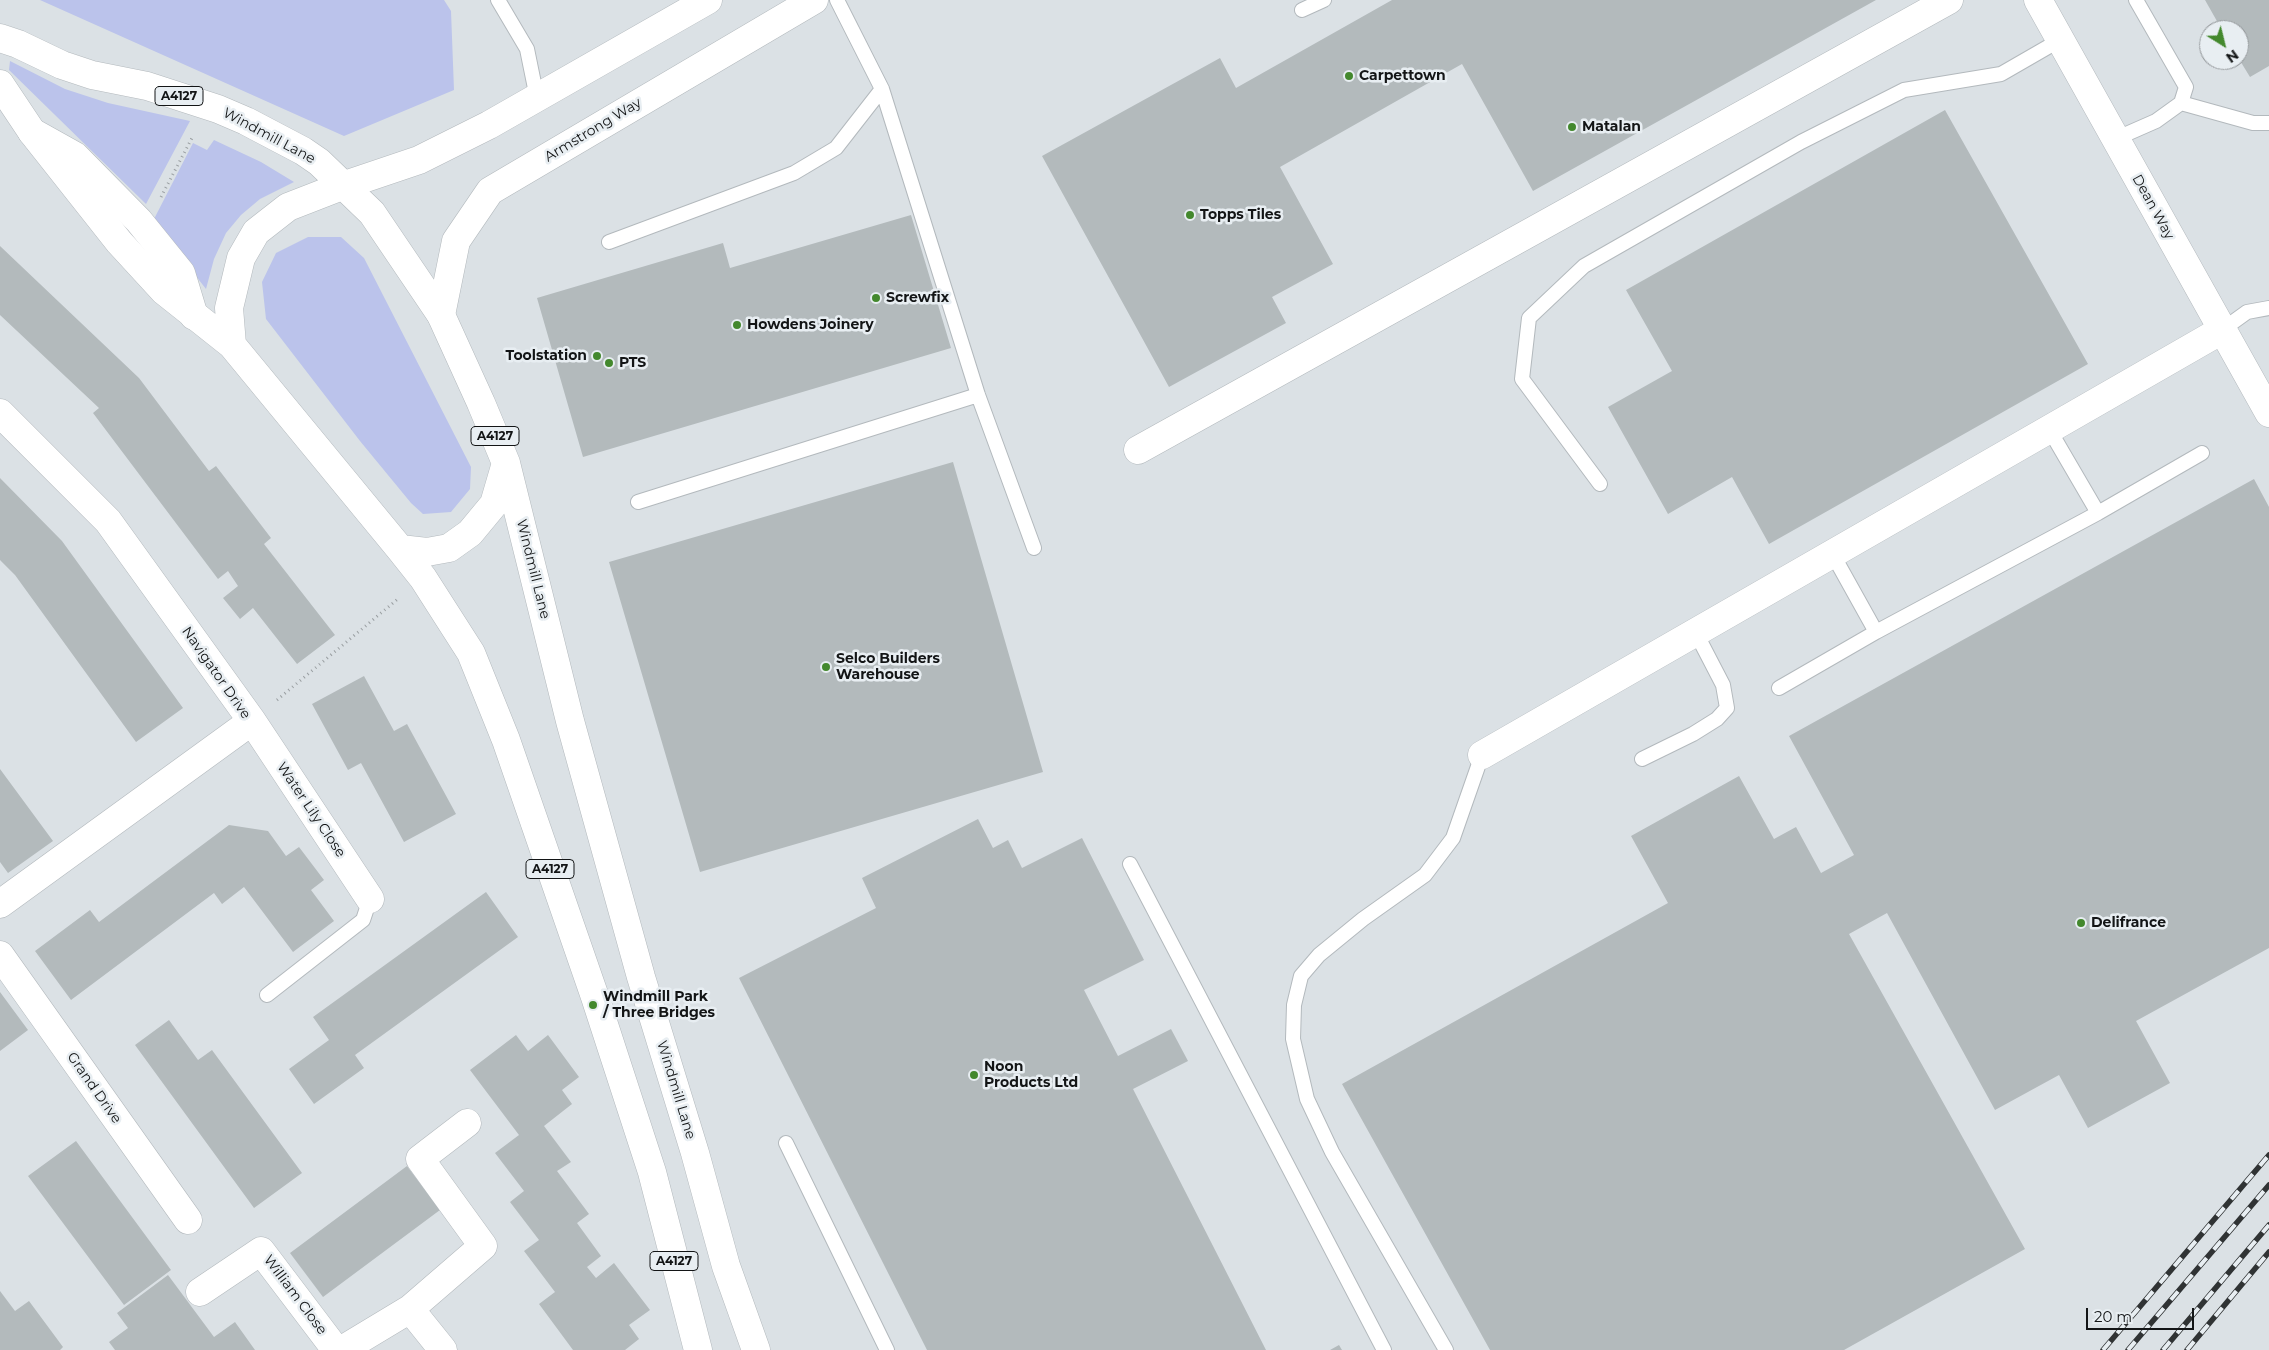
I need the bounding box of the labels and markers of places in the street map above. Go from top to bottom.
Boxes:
place label: Carpettown [1359,68,1446,84]
marker: Carpettown [1343,70,1355,82]
place label: Matalan [1582,119,1641,135]
marker: Matalan [1566,121,1578,133]
place label: Topps Tiles [1200,207,1281,223]
marker: Topps Tiles [1184,209,1196,221]
place label: Screwfix [886,290,949,306]
marker: Screwfix [870,292,882,304]
place label: Howdens Joinery [747,317,874,333]
marker: Howdens Joinery [731,319,743,331]
place label: Toolstation [506,348,587,364]
marker: Toolstation [591,350,603,362]
place label: PTS [619,355,646,371]
marker: PTS [603,357,615,369]
place label: Selco Builders Warehouse [836,651,940,684]
marker: Selco Builders Warehouse [820,661,832,673]
place label: Delifrance [2091,915,2166,931]
marker: Delifrance [2075,917,2087,929]
place label: Windmill Park / Three Bridges [603,989,715,1022]
marker: Windmill Park / Three Bridges [587,999,599,1011]
place label: Noon Products Ltd [984,1059,1078,1092]
marker: Noon Products Ltd [968,1069,980,1081]

